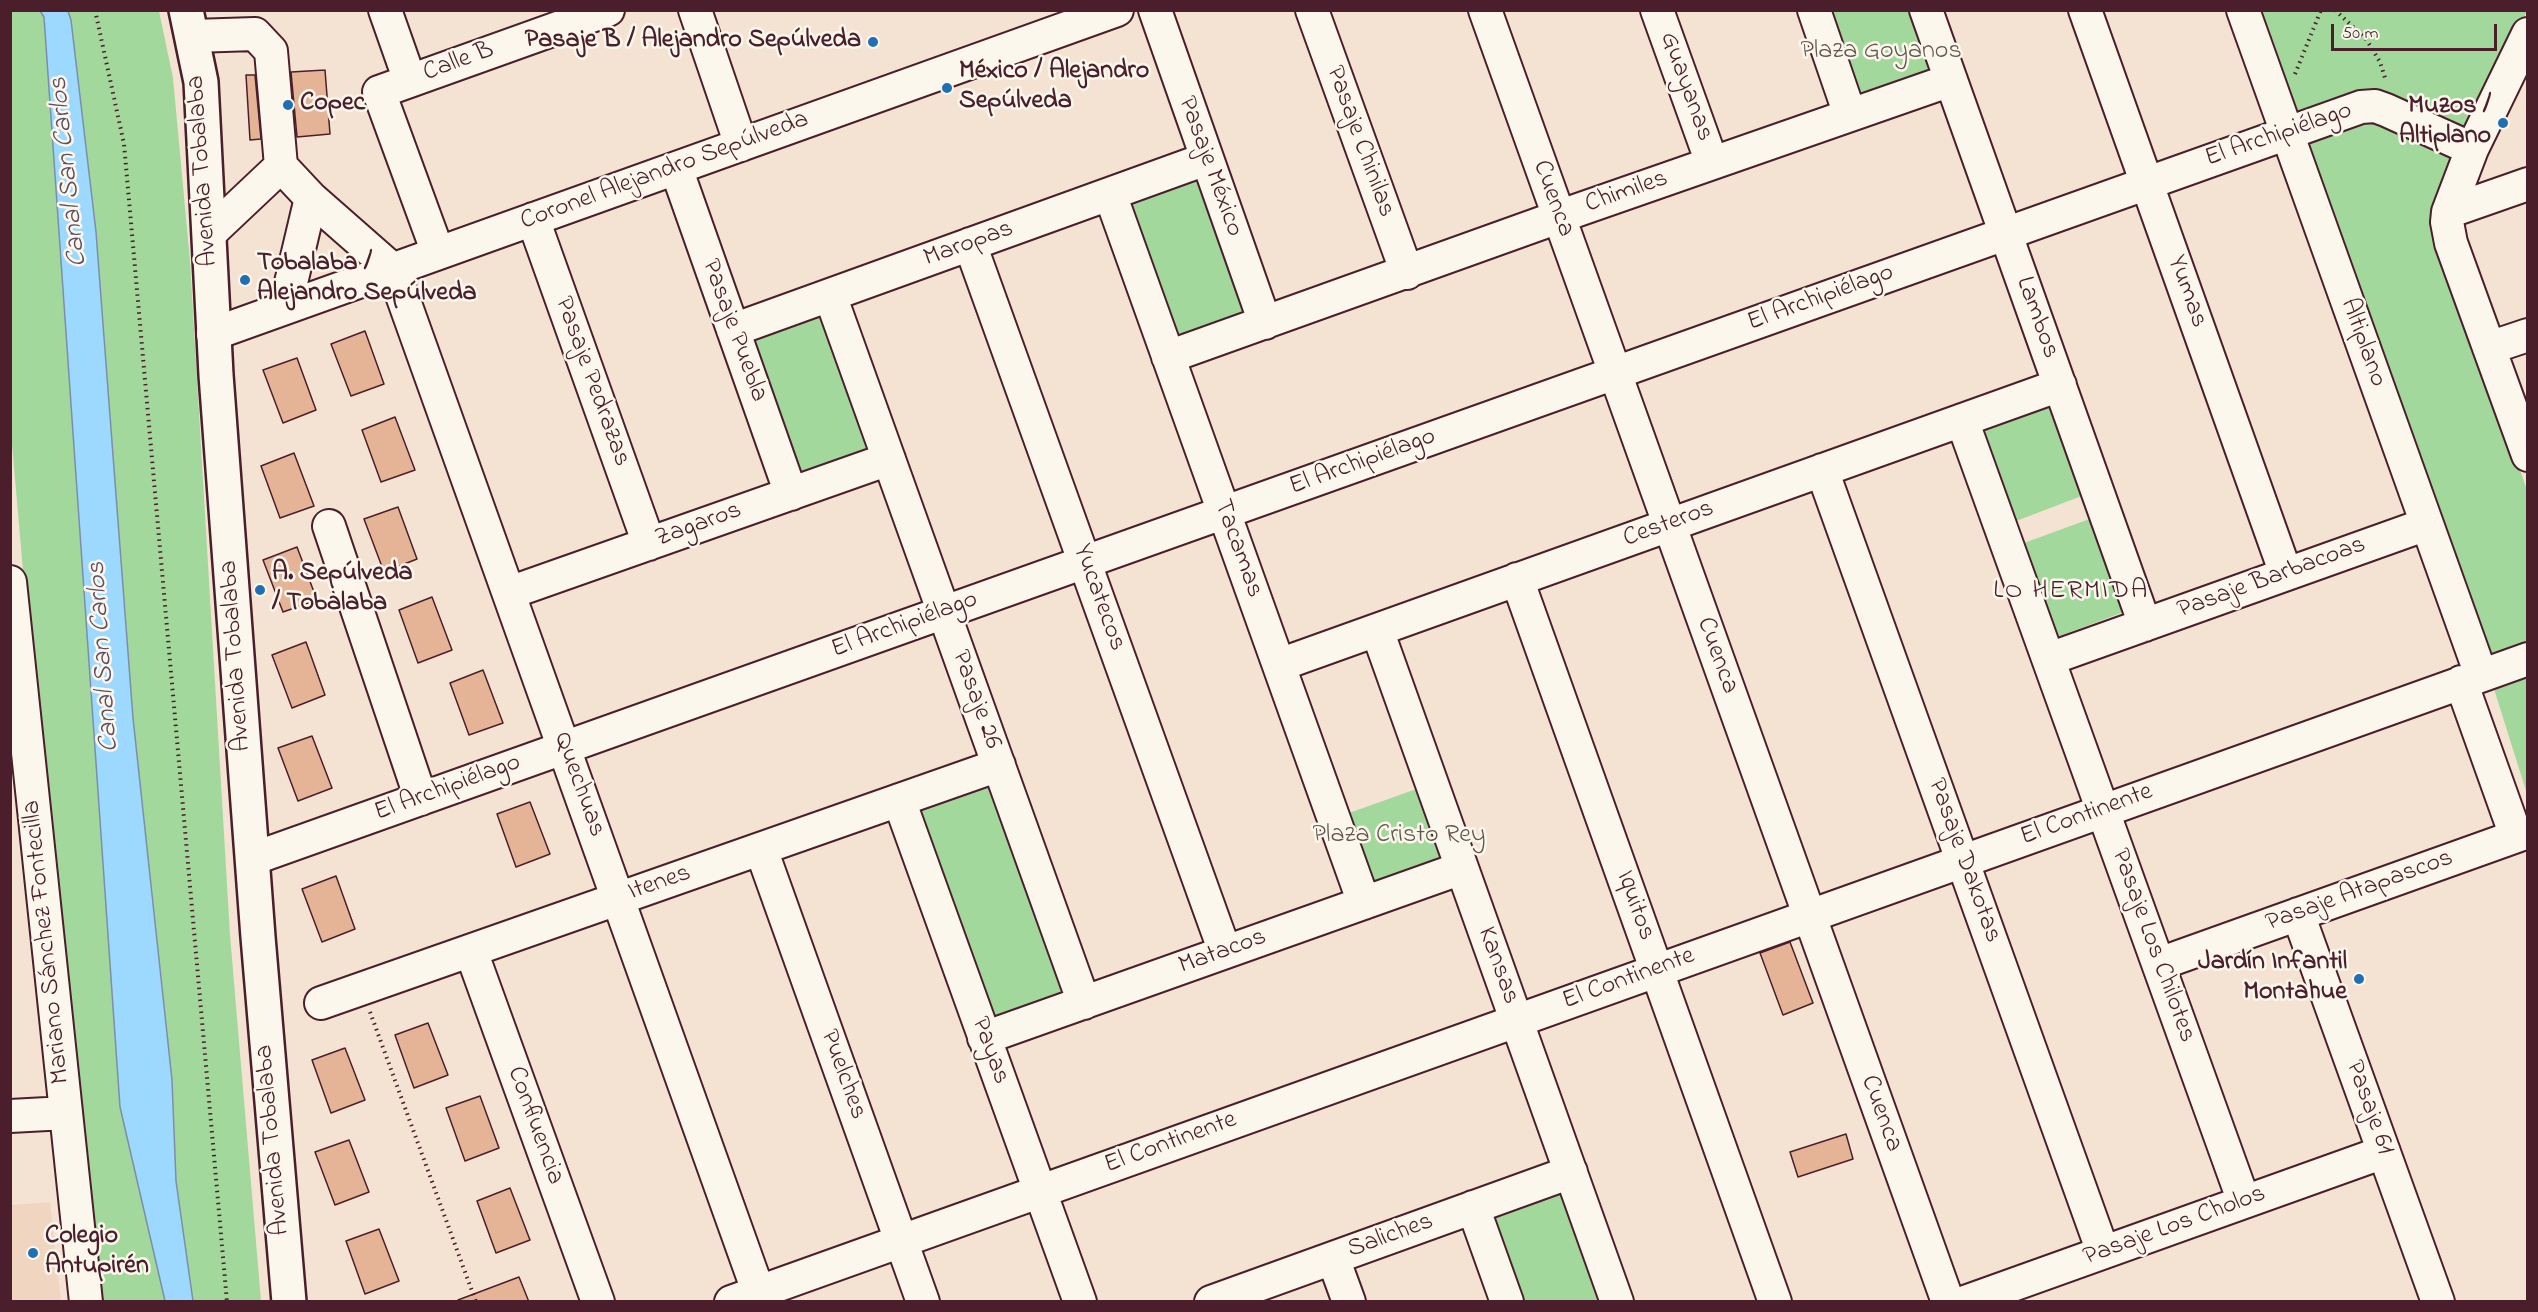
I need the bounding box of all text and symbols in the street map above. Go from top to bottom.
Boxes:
scale bar [2334,12,2500,50]
text: 50 m [2342,21,2379,47]
place label: Pasaje B / Alejandro Sepúlveda [525,26,861,58]
street label: Guayanas [1651,28,1719,146]
marker: Pasaje B / Alejandro Sepúlveda [866,35,880,49]
street label: Calle B [420,36,498,90]
park label: Plaza Goyanos [1800,37,1962,69]
place label: México / Alejandro Sepúlveda [959,57,1149,118]
street label: Pasaje Chinilas [1317,62,1401,222]
street label: Avenida Tobalaba [182,74,226,268]
water label: Canal San Carlos [44,76,96,268]
marker: México / Alejandro Sepúlveda [940,81,954,95]
place label: Copec [300,89,365,121]
place label: Muzos / Altiplano [2399,92,2491,154]
street label: Pasaje México [1169,93,1249,241]
street label: El Archipiélago [2201,96,2357,176]
marker: Copec [281,98,295,112]
street label: Coronel Alejandro Sepúlveda [517,105,813,239]
marker: Muzos / Altiplano [2496,116,2510,130]
street label: Cuenca [1524,156,1580,242]
street label: Chimiles [1582,164,1672,222]
street label: Maropas [920,214,1018,276]
place label: Tobalaba / Alejandro Sepúlveda [257,249,477,310]
street label: Yumas [2159,252,2213,332]
street label: Pasaje Puebla [693,255,773,407]
street label: El Archipiélago [1744,258,1898,340]
marker: Tobalaba / Alejandro Sepúlveda [238,273,252,287]
street label: Lambos [2007,273,2065,363]
street label: Pasaje Pedrazas [546,293,636,471]
street label: Altiplano [2332,294,2392,392]
street label: El Archipiélago [1286,422,1440,504]
street label: Cesteros [1619,494,1719,556]
street label: Zagaros [652,496,746,556]
street label: Tacamas [1205,496,1269,602]
street label: Pasaje Barbacoas [2174,531,2370,627]
street label: Yucatecos [1064,541,1132,655]
street label: Avenida Tobalaba [215,559,259,753]
place label: A. Sepúlveda / Tobalaba [272,559,413,620]
water label: Canal San Carlos [82,561,128,753]
district label: LO HERMIDA [1993,577,2149,609]
marker: A. Sepúlveda / Tobalaba [253,583,267,597]
street label: El Archipiélago [828,585,982,667]
street label: Cuenca [1688,613,1744,699]
street label: Pasaje 26 [943,646,1007,754]
street label: Quechuas [545,728,611,842]
street label: El Archipiélago [371,748,525,830]
street label: Pasaje Dakotas [1919,775,2007,947]
street label: El Continente [2017,778,2157,854]
street label: Mariano Sánchez Fontecilla [18,799,78,1085]
park label: Plaza Cristo Rey [1313,821,1485,853]
street label: Pasaje Atapascos [2262,844,2458,940]
street label: Pasaje Los Chilotes [2102,845,2202,1047]
street label: Itenes [625,859,695,909]
street label: Iquitos [1607,867,1661,945]
street label: Matacos [1175,923,1271,983]
street label: Kansas [1469,923,1525,1009]
street label: El Continente [1559,942,1699,1018]
place label: Jardín Infantil Montahue [2198,948,2347,1010]
marker: Jardín Infantil Montahue [2352,972,2366,986]
street label: Payas [962,1013,1016,1089]
street label: Puelches [811,1026,873,1124]
street label: Avenida Tobalaba [250,1043,298,1237]
street label: Pasaje 61 [2337,1057,2399,1159]
street label: Confluencia [498,1063,570,1189]
street label: Cuenca [1852,1071,1908,1157]
street label: El Continente [1101,1106,1241,1182]
street label: Pasaje Los Cholos [2080,1180,2270,1274]
street label: Saliches [1344,1207,1438,1267]
place label: Colegio Antupirén [45,1222,149,1284]
marker: Colegio Antupirén [26,1246,40,1260]

